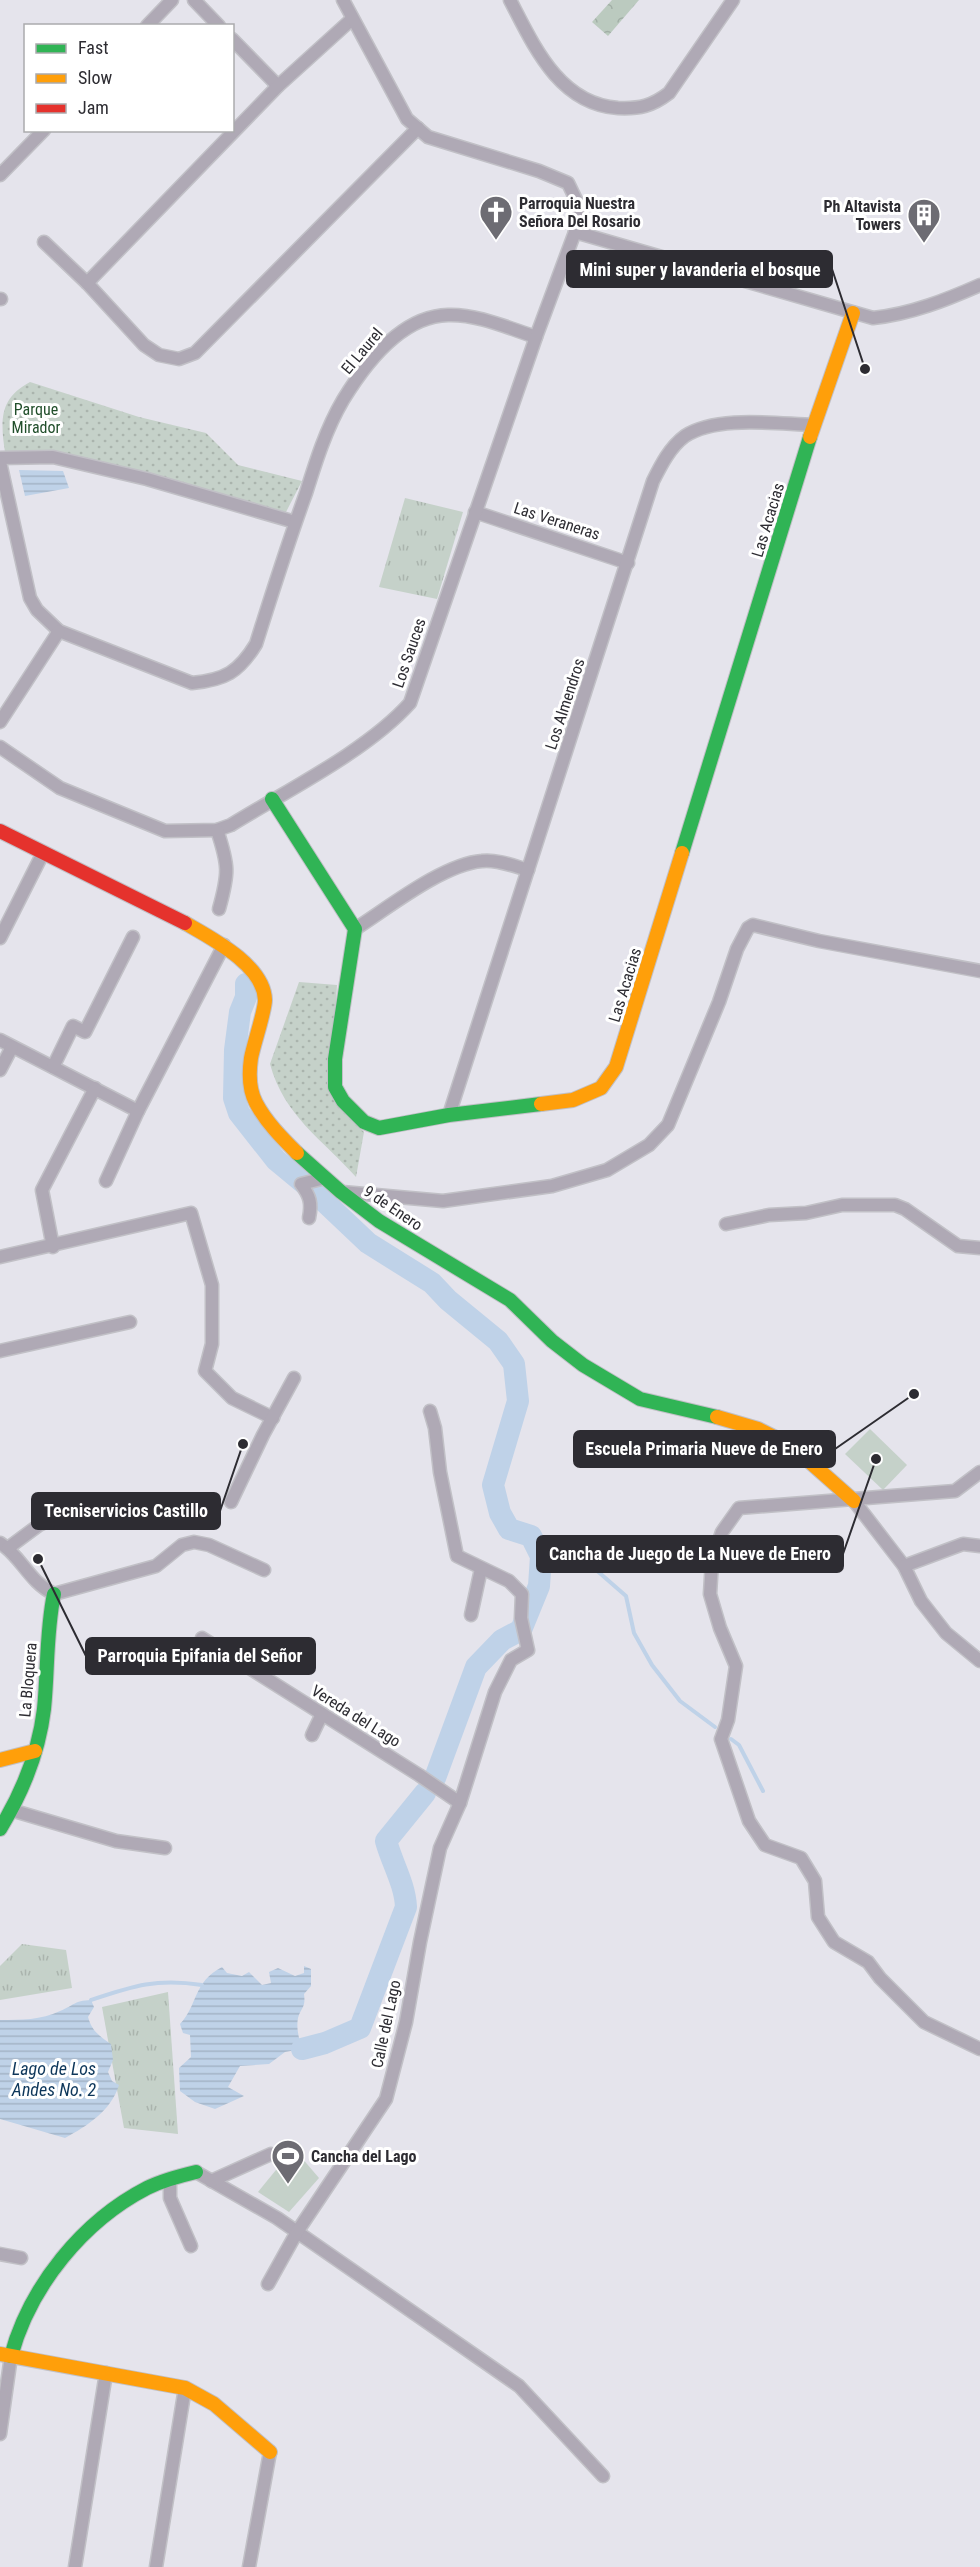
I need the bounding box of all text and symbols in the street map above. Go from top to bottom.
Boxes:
legend [24,24,234,132]
text: Fast [78,37,109,58]
text: Slow [78,67,113,88]
text: Jam [78,97,109,118]
church icon: Parroquia Nuestra Señora Del Rosario [478,194,514,241]
place label: Parroquia Nuestra Señora Del Rosario [519,194,641,231]
place label: Ph Altavista Towers [824,197,901,234]
building icon: Ph Altavista Towers [906,197,942,244]
callout: Mini super y lavanderia el bosque [567,251,832,287]
text: Mini super y lavanderia el bosque [579,259,821,280]
street label: El Laurel [337,324,387,378]
park label: Parque Mirador [12,400,61,437]
street label: Las Acacias [748,481,788,559]
street label: Las Veraneras [512,498,602,544]
street label: Los Sauces [388,616,430,690]
street label: Los Almendros [541,656,589,752]
street label: Las Acacias [605,946,645,1024]
street label: 9 de Enero [360,1181,426,1235]
callout: Escuela Primaria Nueve de Enero [574,1431,835,1467]
text: Escuela Primaria Nueve de Enero [585,1438,823,1459]
callout: Tecniservicios Castillo [32,1493,220,1529]
text: Tecniservicios Castillo [44,1500,208,1521]
callout: Cancha de Juego de La Nueve de Enero [537,1536,843,1572]
text: Cancha de Juego de La Nueve de Enero [549,1543,831,1564]
callout: Parroquia Epifania del Señor [86,1638,315,1674]
street label: La Bloquera [15,1642,41,1718]
text: Parroquia Epifania del Señor [97,1645,303,1666]
street label: Vereda del Lago [308,1681,404,1751]
street label: Calle del Lago [367,1978,405,2070]
water label: Lago de Los Andes No. 2 [11,2058,97,2100]
sports icon: Cancha del Lago [270,2138,306,2185]
place label: Cancha del Lago [311,2147,417,2166]

